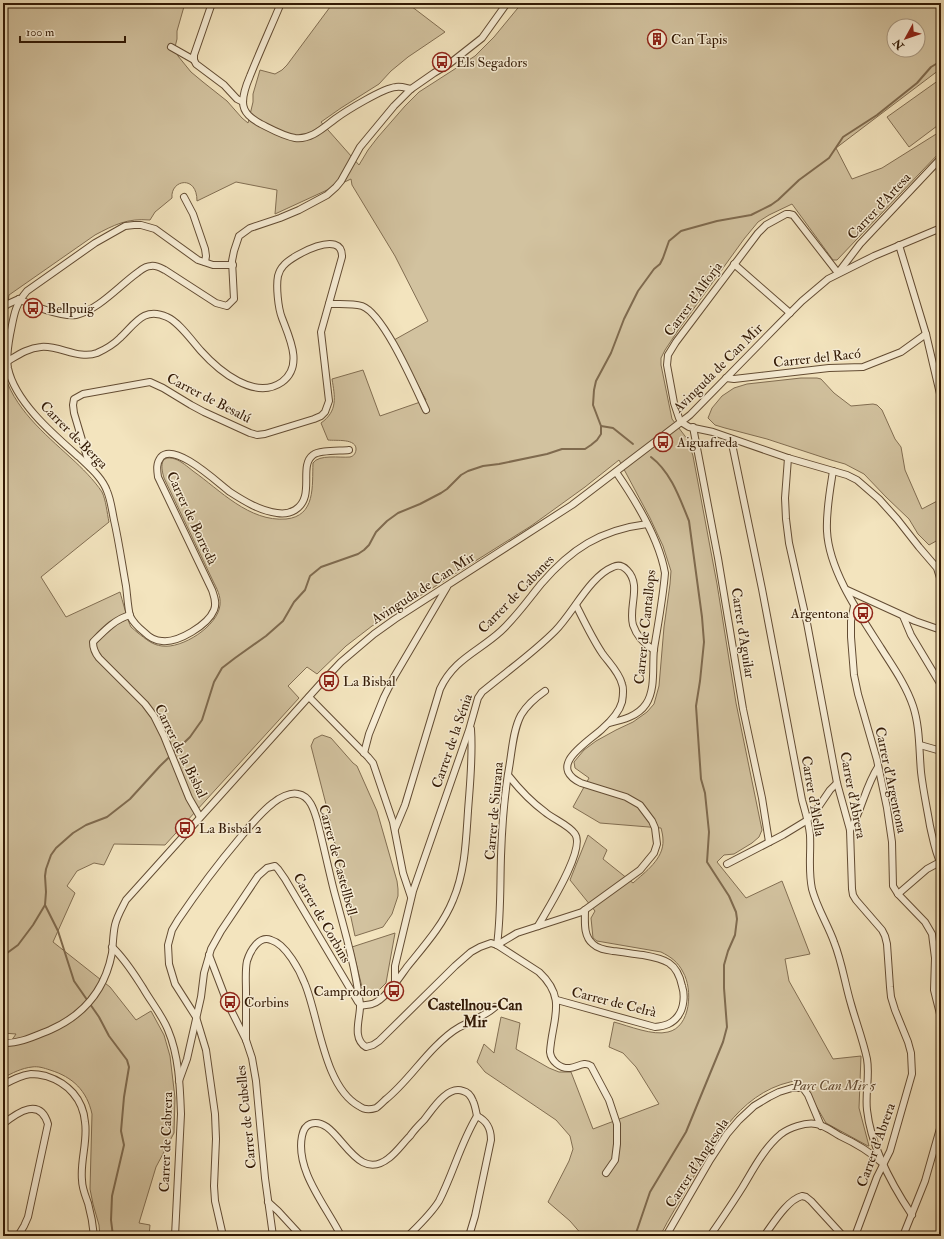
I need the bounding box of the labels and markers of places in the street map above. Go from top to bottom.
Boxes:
building icon: Can Tapis [646,28,668,50]
place label: Can Tapis [671,31,727,49]
bus stop icon: Els Segadors [431,51,453,73]
place label: Els Segadors [456,54,528,71]
bus stop icon: Bellpuig [22,297,44,319]
place label: Bellpuig [47,300,95,318]
bus stop icon: Aiguafreda [652,431,674,453]
place label: Aiguafreda [676,434,738,451]
bus stop icon: Argentona [852,602,874,624]
place label: Argentona [790,605,849,622]
bus stop icon: La Bisbal [318,670,340,692]
place label: La Bisbal [343,673,396,690]
bus stop icon: La Bisbal 2 [174,817,196,839]
place label: La Bisbal 2 [199,820,262,837]
bus stop icon: Camprodon [383,980,405,1002]
place label: Camprodon [313,983,380,1001]
bus stop icon: Corbins [219,991,241,1013]
place label: Corbins [244,994,289,1011]

